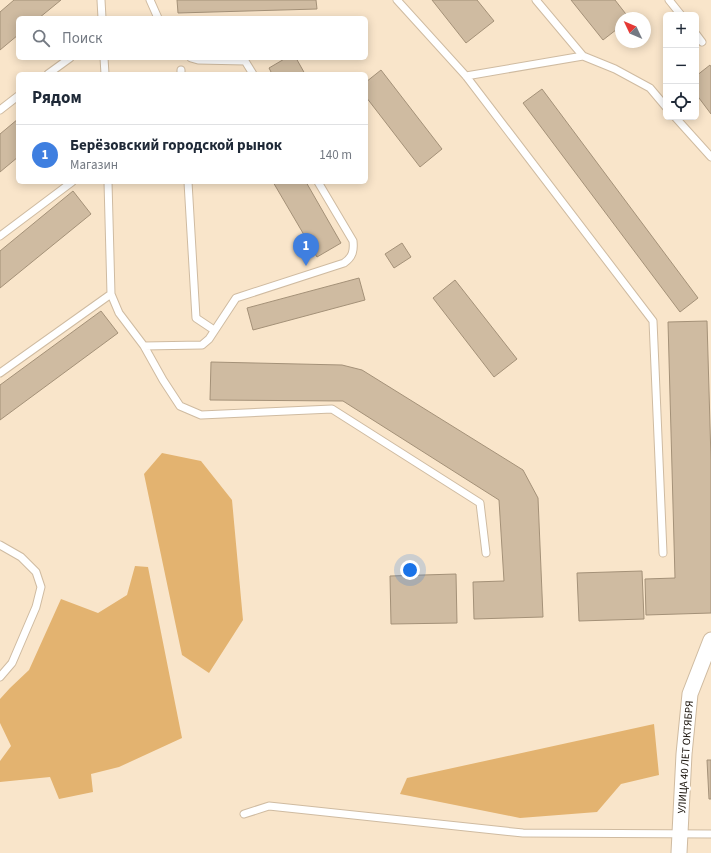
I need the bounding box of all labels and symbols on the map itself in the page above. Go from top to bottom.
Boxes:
north arrow [615,12,651,48]
pin: 1 [293,233,319,266]
your location [400,560,420,580]
street label: УЛИЦА 40 ЛЕТ ОКТЯБРЯ [674,700,697,814]

